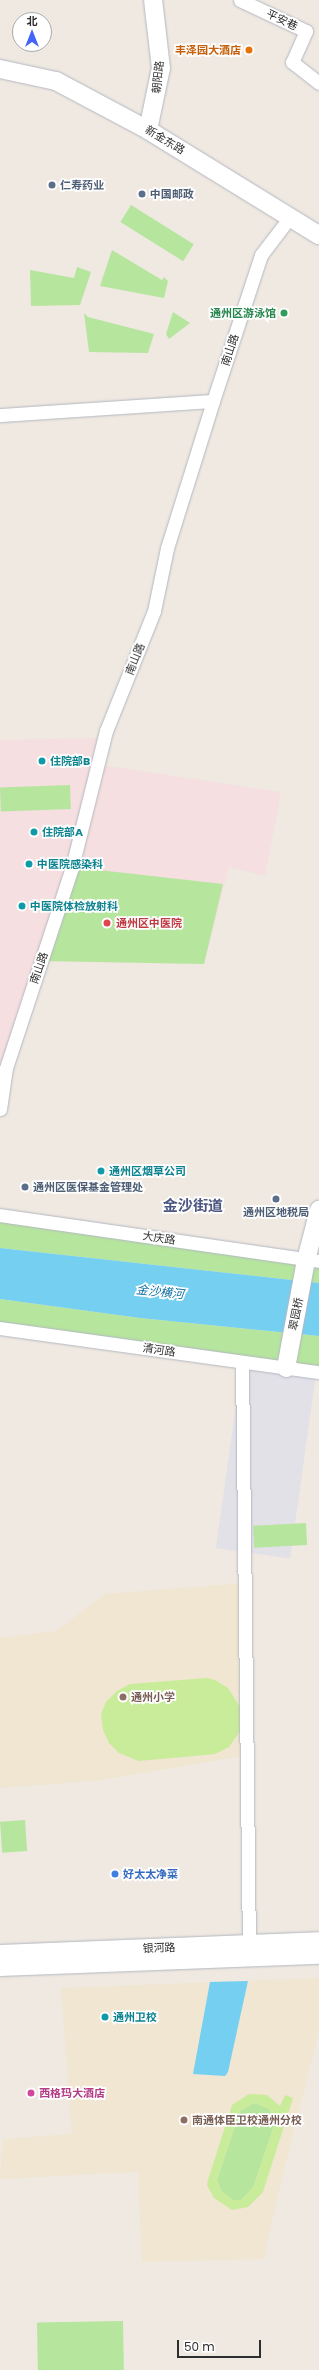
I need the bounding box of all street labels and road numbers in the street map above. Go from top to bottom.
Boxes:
street label: 平安巷 [264,7,300,33]
street label: 朝阳路 [150,60,166,94]
street label: 新金东路 [143,123,187,157]
street label: 南山路 [219,332,241,368]
street label: 南山路 [123,641,147,677]
street label: 南山路 [27,950,51,986]
street label: 大庆路 [142,1229,176,1247]
street label: 翠园桥 [286,1297,306,1331]
street label: 清河路 [142,1341,176,1359]
street label: 银河路 [142,1941,176,1955]

